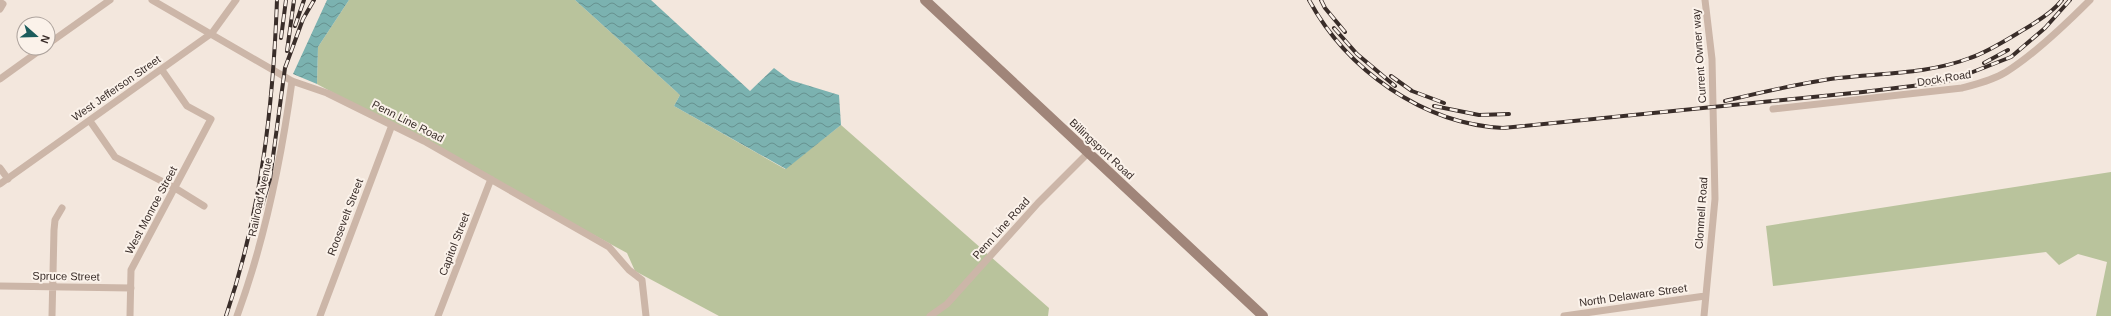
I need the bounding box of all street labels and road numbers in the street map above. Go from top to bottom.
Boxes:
street label: Current Owner way [1690,8,1708,104]
street label: West Jefferson Street [69,53,163,123]
street label: Dock Road [1916,68,1972,88]
street label: Penn Line Road [370,98,446,144]
street label: Billingsport Road [1067,116,1137,182]
street label: Railroad Avenue [246,156,274,238]
street label: West Monroe Street [123,164,179,256]
street label: Roosevelt Street [325,177,365,257]
street label: Clonmell Road [1692,177,1710,249]
street label: Penn Line Road [970,195,1032,261]
street label: Capitol Street [436,211,472,277]
street label: Spruce Street [32,269,100,283]
street label: North Delaware Street [1578,281,1688,309]

